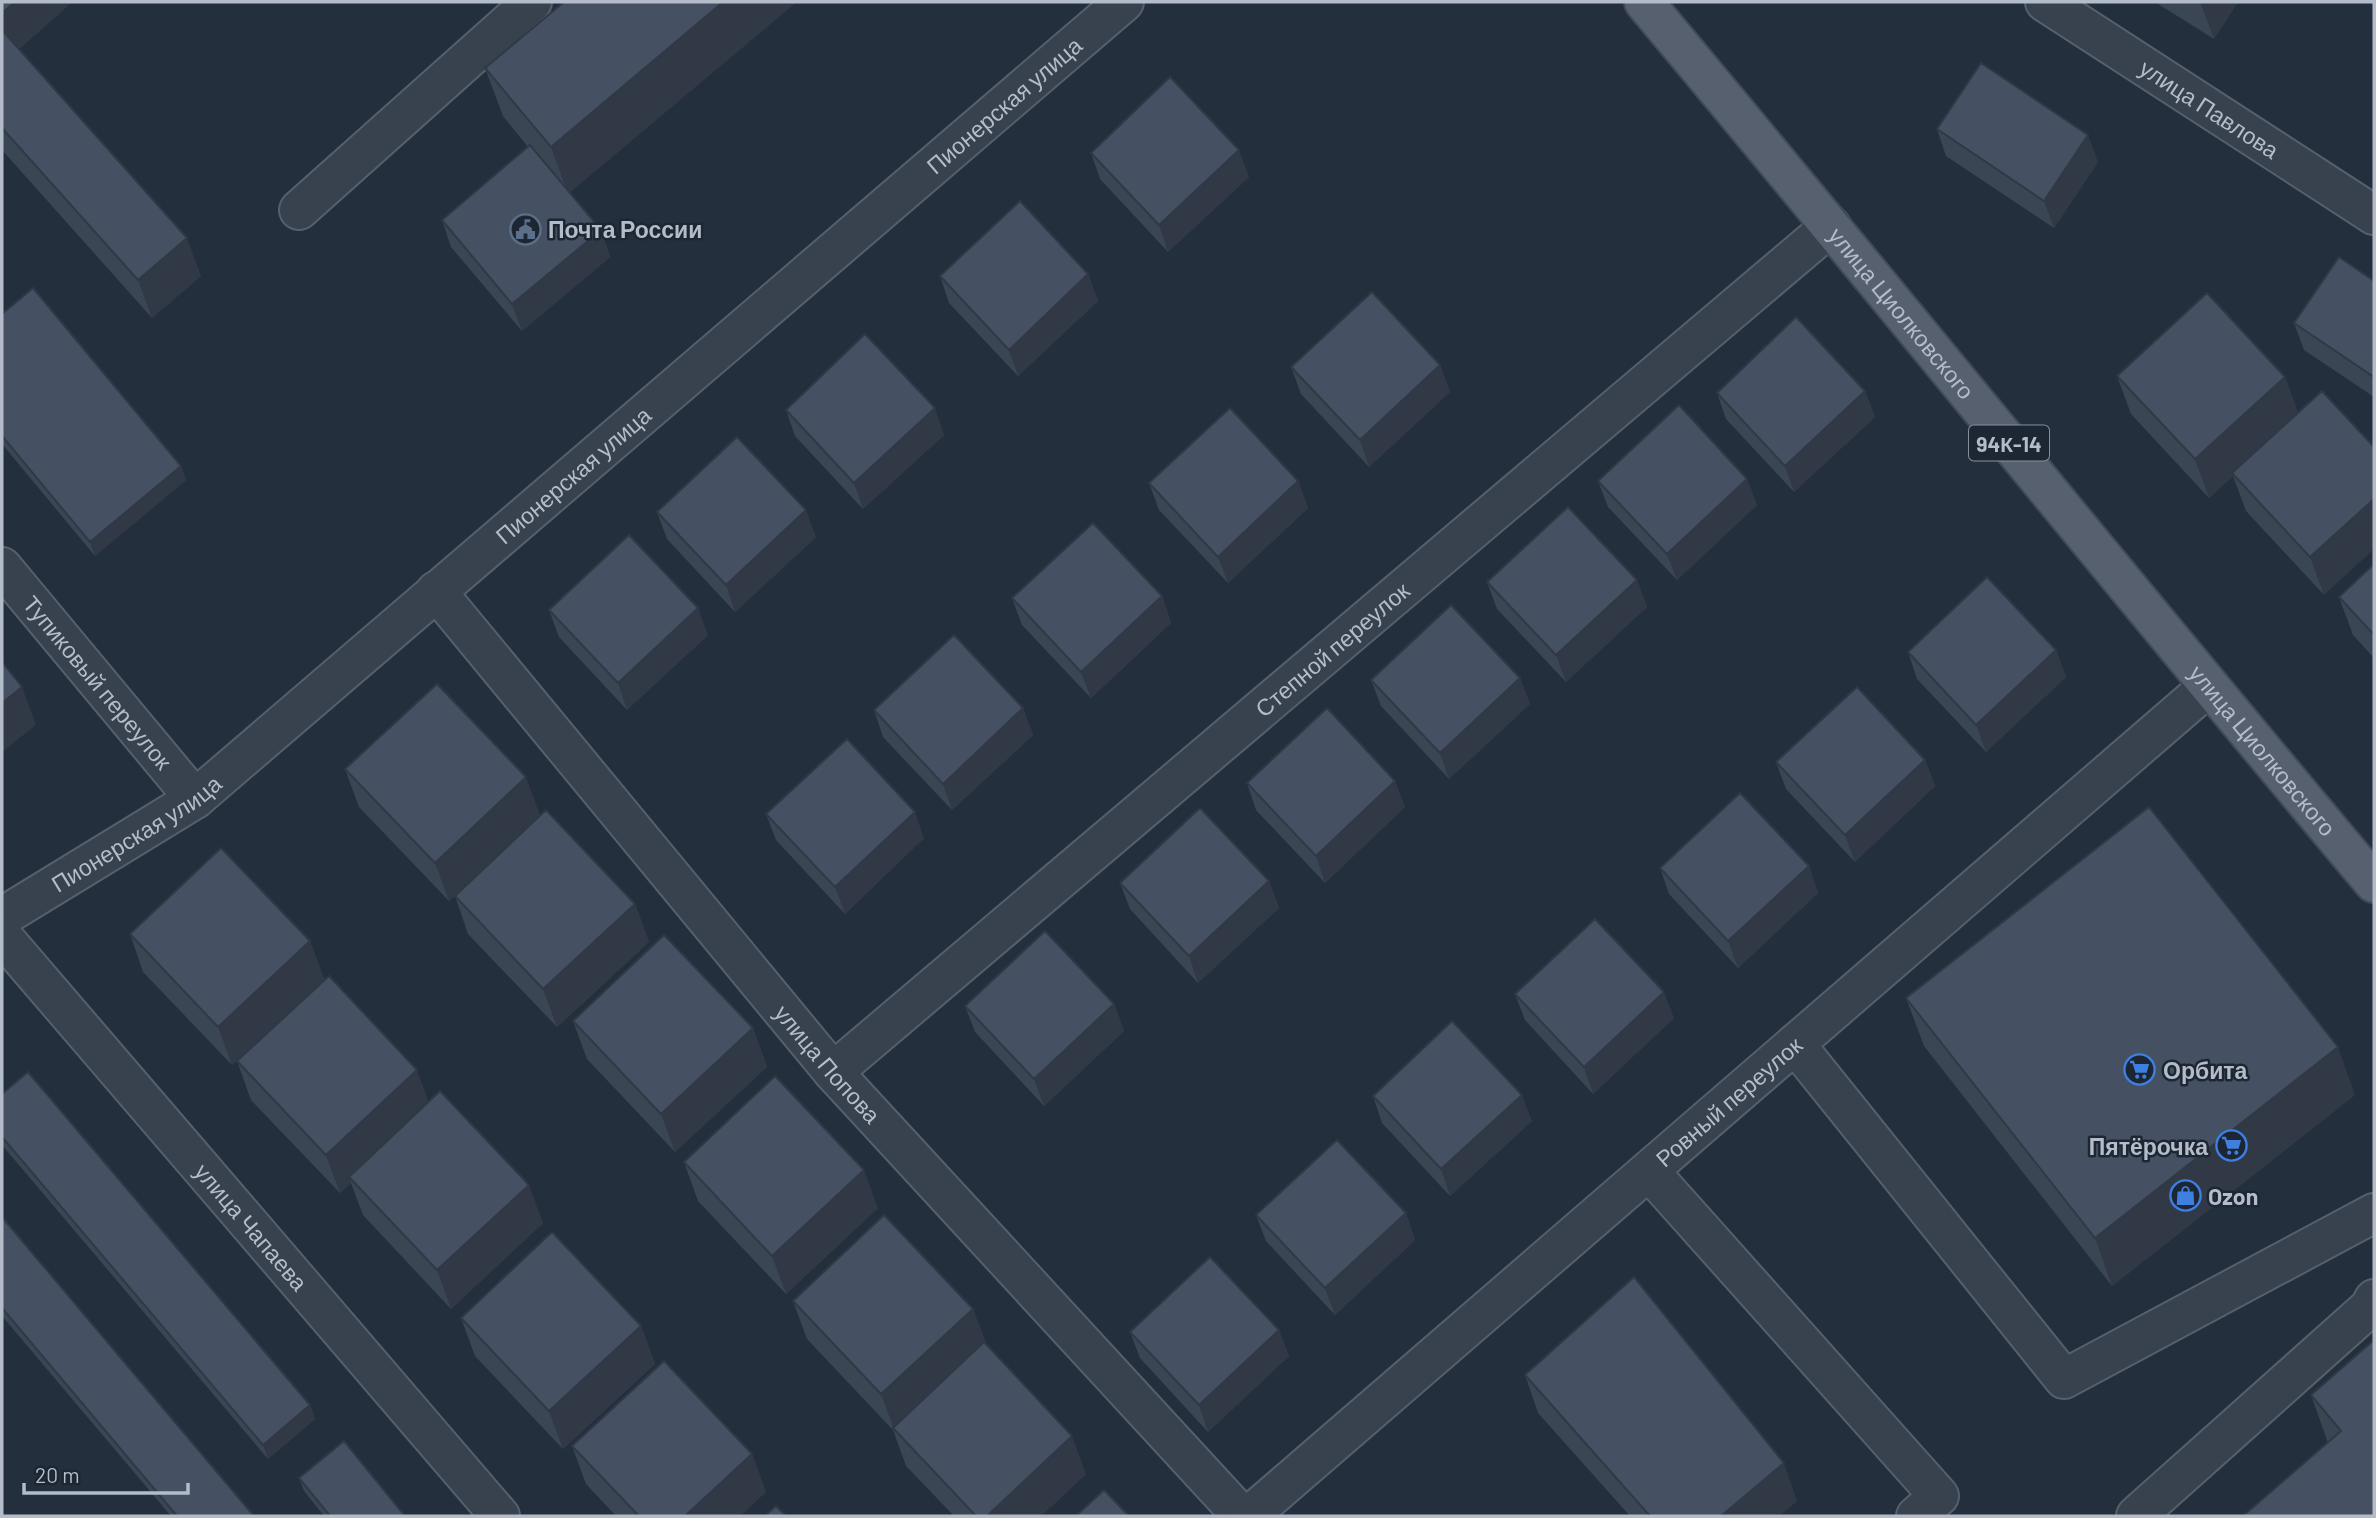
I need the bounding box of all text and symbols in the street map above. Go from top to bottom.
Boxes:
street label: Пионерская улица [921,31,1087,179]
street label: улица Павлова [2135,53,2285,164]
public building icon: Почта России [508,212,542,246]
place label: Почта России [548,215,702,243]
street label: улица Циолковского [1823,221,1981,404]
street label: Пионерская улица [489,400,656,549]
road number: 94К-14 [1969,426,2049,460]
street label: Степной переулок [1249,575,1415,722]
street label: Тупиковый переулок [18,590,179,775]
street label: улица Циолковского [2184,659,2342,841]
street label: Пионерская улица [46,769,227,898]
street label: улица Попова [769,999,887,1129]
street label: Ровный переулок [1650,1030,1808,1172]
supermarket icon: Орбита [2123,1053,2157,1087]
place label: Орбита [2163,1056,2248,1084]
supermarket icon: Пятёрочка [2214,1129,2248,1163]
place label: Пятёрочка [2089,1132,2208,1160]
street label: улица Чапаева [189,1157,314,1296]
shop icon: Ozon [2168,1179,2202,1213]
place label: Ozon [2208,1182,2258,1210]
scale bar [24,1452,189,1496]
text: 20 m [35,1462,80,1487]

